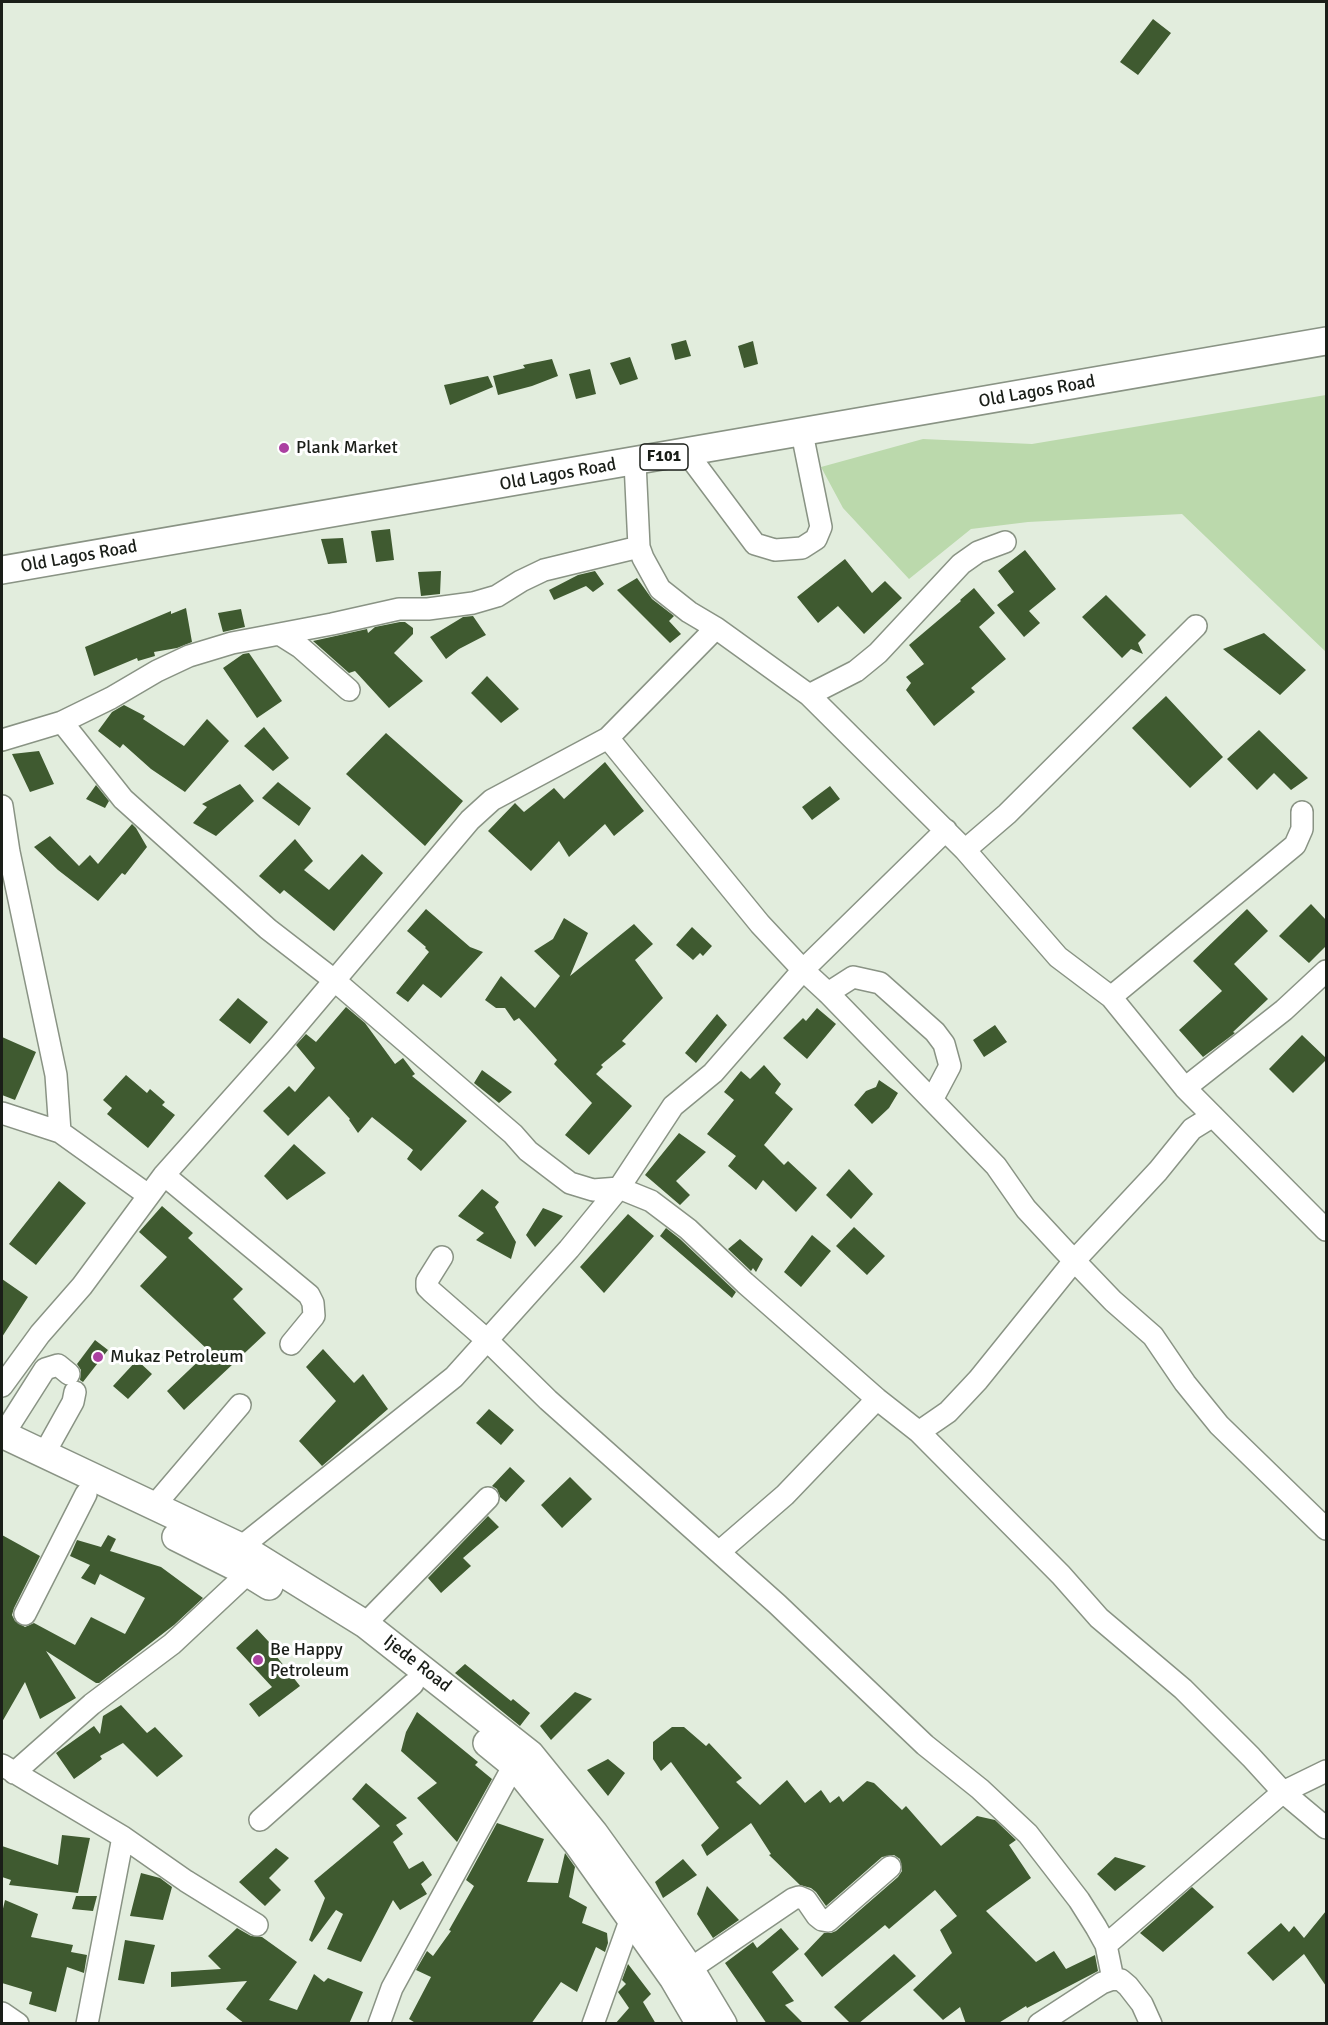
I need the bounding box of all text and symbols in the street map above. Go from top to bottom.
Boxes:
street label: Old Lagos Road [977,371,1097,413]
place label: Plank Market [296,437,398,459]
marker: Plank Market [277,441,291,455]
road number: F101 [640,444,688,470]
street label: Old Lagos Road [498,454,618,496]
street label: Old Lagos Road [19,536,139,578]
place label: Mukaz Petroleum [110,1346,244,1368]
marker: Mukaz Petroleum [91,1350,105,1364]
street label: Ijede Road [379,1631,455,1697]
place label: Be Happy Petroleum [270,1639,349,1682]
marker: Be Happy Petroleum [251,1653,265,1667]

